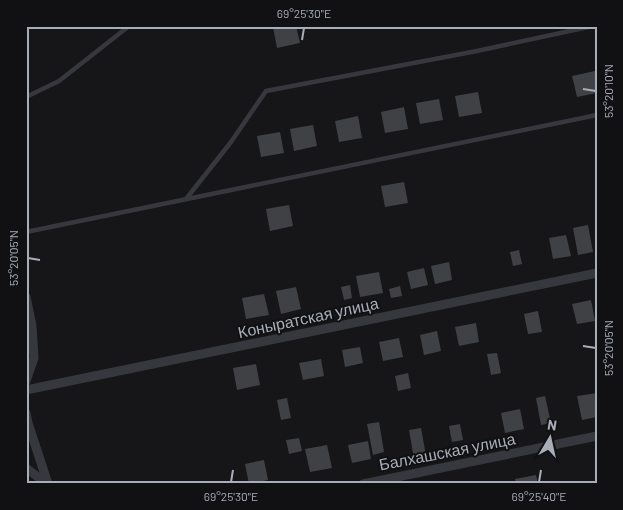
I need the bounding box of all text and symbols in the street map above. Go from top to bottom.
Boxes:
text: 69°25'30"E [277,6,331,20]
text: 53°20'10"N [601,64,615,118]
text: 53°20'05"N [6,230,20,286]
street label: Коныратская улица [236,293,380,341]
text: 53°20'05"N [601,320,615,376]
north arrow [526,412,576,462]
text: N [546,416,558,434]
street label: Балхашская улица [377,428,517,474]
text: 69°25'30"E [204,489,258,503]
text: 69°25'40"E [512,489,566,503]

